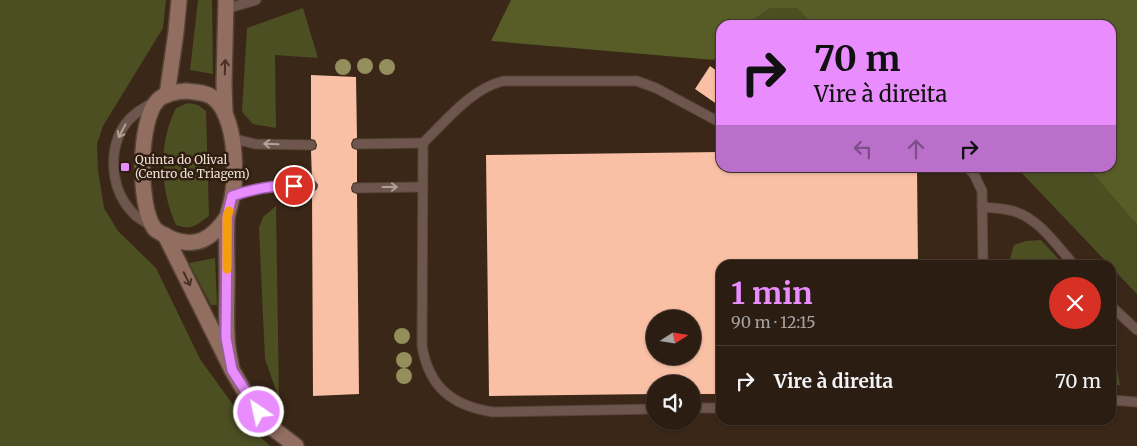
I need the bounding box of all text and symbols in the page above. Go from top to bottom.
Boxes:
text: 70 m [814,37,901,81]
icon: right [731,40,796,105]
one-way arrow [220,59,229,75]
text: Vire à direita [814,80,947,108]
one-way arrow [117,123,127,138]
icon: left [849,135,877,163]
icon: ahead [902,135,930,163]
icon: right [955,135,983,163]
one-way arrow [263,140,279,149]
place label: Quinta do Olival (Centro de Triagem) [135,152,250,181]
marker: Quinta do Olival (Centro de Triagem) [119,161,131,173]
pin [273,165,315,207]
icon: arrive [280,172,308,200]
one-way arrow [382,182,398,192]
one-way arrow [183,271,192,286]
text: 1 min [731,274,813,312]
button: close [1049,277,1101,329]
north arrow [646,310,701,365]
map controls [646,310,701,430]
text: 90 m · 12:15 [731,312,816,332]
icon: right [731,367,759,395]
text: Vire à direita [774,369,893,393]
text: 70 m [1055,369,1101,393]
button: sound [646,375,701,430]
position arrow [232,385,284,437]

